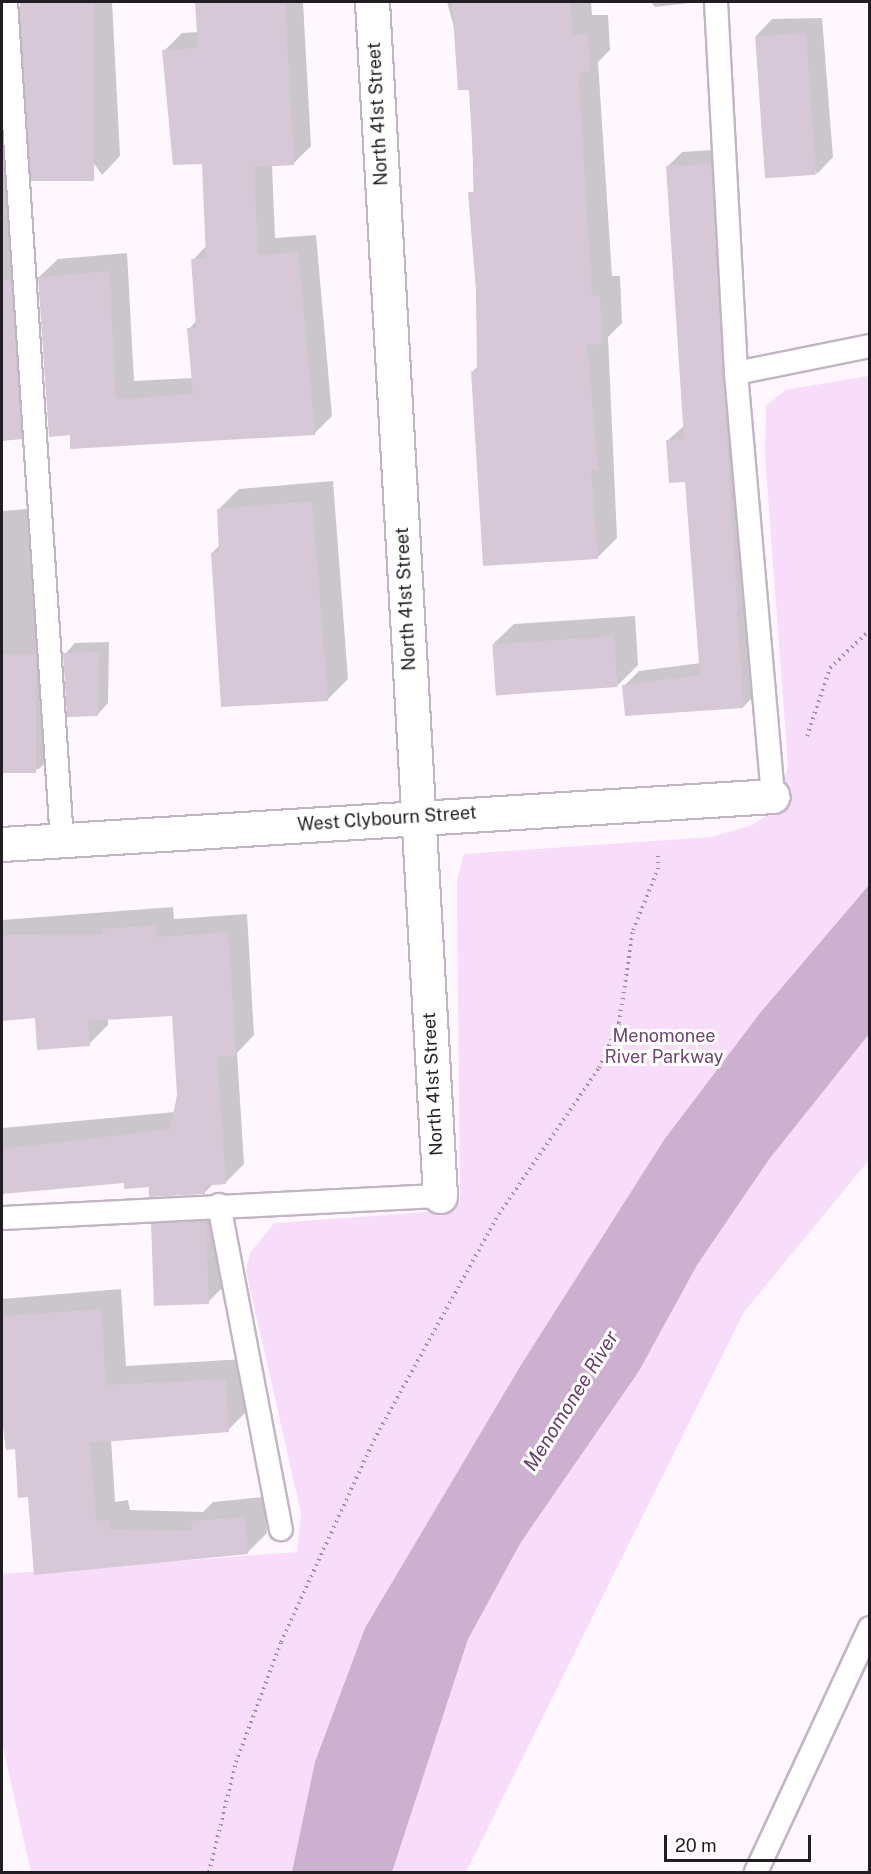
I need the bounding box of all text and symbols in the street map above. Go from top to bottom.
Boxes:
street label: North 41st Street [363,42,393,186]
street label: North 41st Street [391,527,421,671]
street label: West Clybourn Street [297,802,477,836]
street label: North 41st Street [418,1012,448,1156]
park label: Menomonee River Parkway [605,1026,723,1068]
water label: Menomonee River [518,1327,624,1475]
scale bar [667,1823,814,1861]
text: 20 m [675,1835,717,1856]

